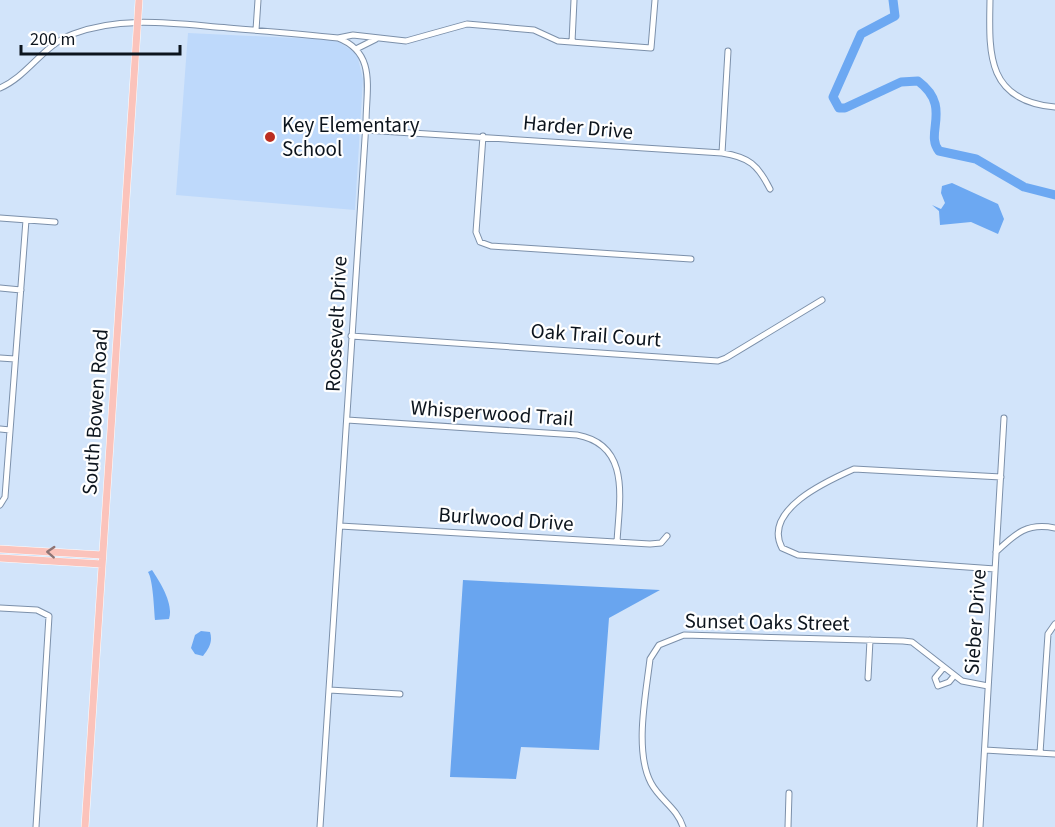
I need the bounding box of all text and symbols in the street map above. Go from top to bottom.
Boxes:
scale bar [21,18,180,56]
text: 200 m [30,27,75,52]
street label: Harder Drive [522,107,634,147]
place label: Key Elementary School [282,110,420,164]
marker: Key Elementary School [263,130,277,144]
street label: Roosevelt Drive [317,255,355,393]
street label: Oak Trail Court [530,315,662,355]
street label: South Bowen Road [74,328,116,496]
street label: Whisperwood Trail [409,392,575,434]
street label: Burlwood Drive [437,499,575,539]
one-way arrow [47,545,56,558]
street label: Sieber Drive [956,568,994,676]
street label: Sunset Oaks Street [684,606,850,638]

